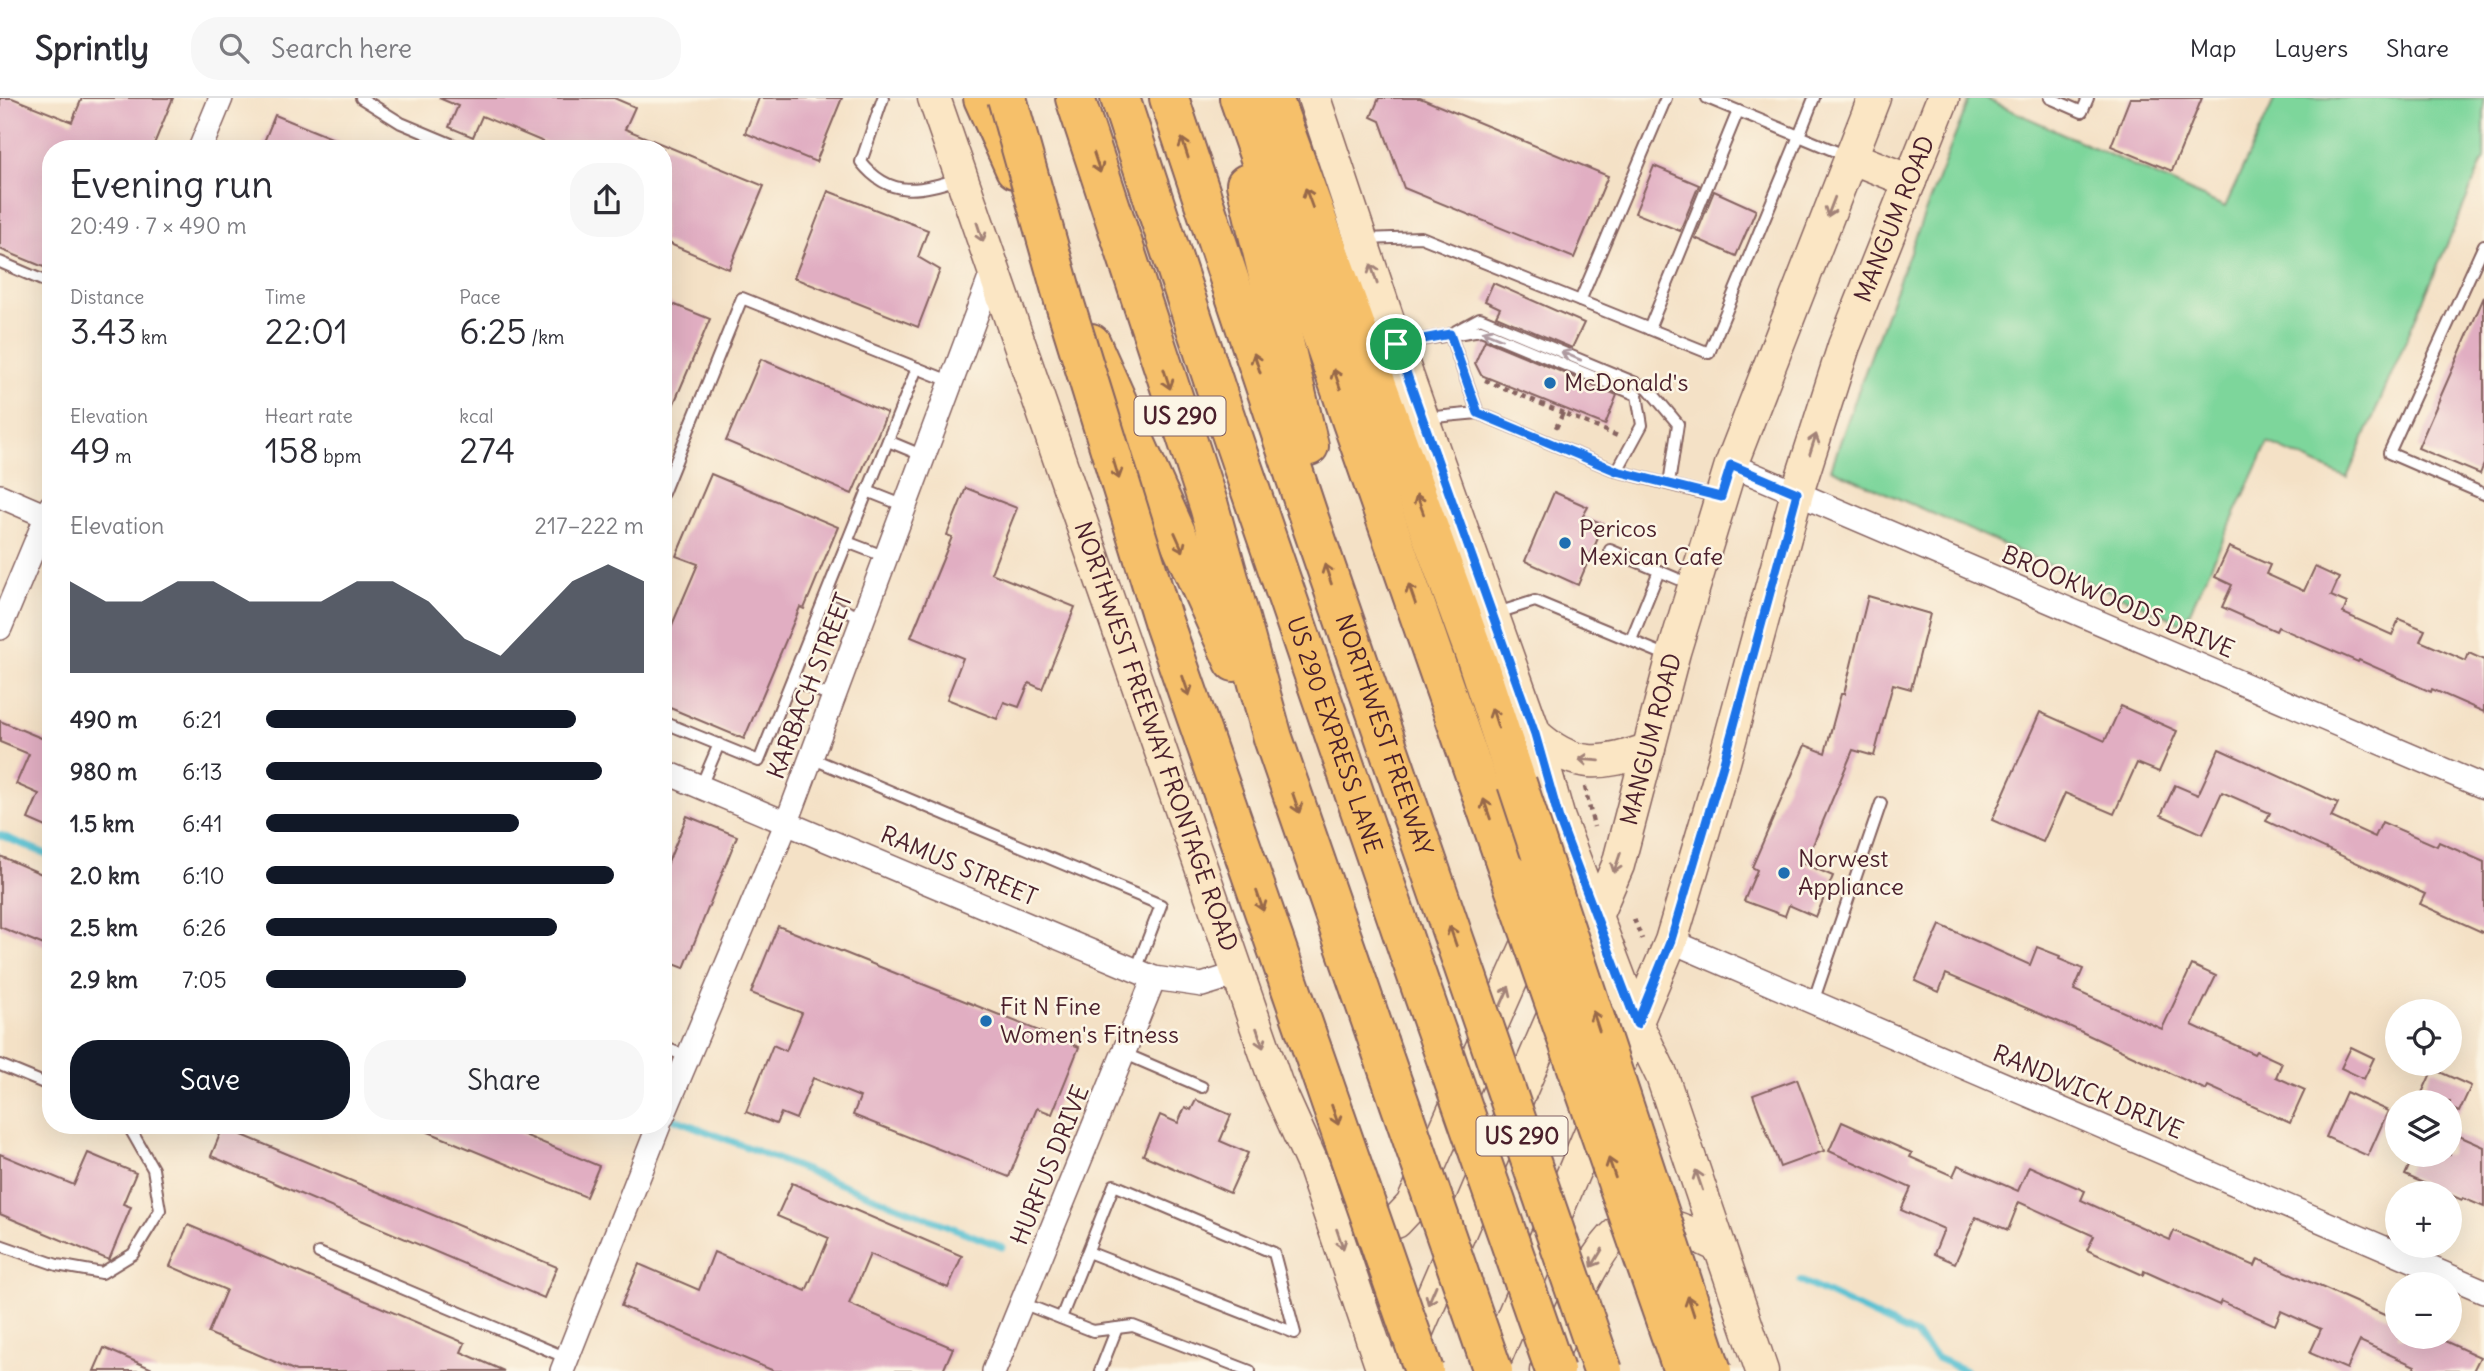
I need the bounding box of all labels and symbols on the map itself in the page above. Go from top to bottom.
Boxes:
street label: MANGUM ROAD [1847,131,1940,306]
one-way arrow [1178,137,1191,159]
one-way arrow [1091,151,1104,173]
one-way arrow [1302,187,1314,209]
one-way arrow [1823,195,1836,217]
one-way arrow [974,221,987,243]
one-way arrow [1367,263,1379,285]
pin [1366,314,1426,374]
one-way arrow [1482,328,1503,341]
one-way arrow [1561,349,1583,362]
one-way arrow [1250,353,1263,375]
place label: McDonald's [1564,367,1688,397]
one-way arrow [1162,368,1175,390]
one-way arrow [1330,369,1342,391]
marker: McDonald's [1542,375,1558,391]
road number: US 290 [1134,396,1226,436]
one-way arrow [1808,433,1820,455]
one-way arrow [1111,458,1124,480]
one-way arrow [1413,493,1425,515]
place label: Pericos Mexican Cafe [1579,513,1723,571]
street label: NORTHWEST FREEWAY FRONTAGE ROAD [1068,517,1245,955]
one-way arrow [1173,530,1186,552]
marker: Pericos Mexican Cafe [1557,535,1573,551]
street label: BROOKWOODS DRIVE [1998,538,2239,664]
one-way arrow [1321,563,1333,585]
one-way arrow [1405,584,1417,606]
street label: KARBACH STREET [760,588,858,783]
street label: NORTHWEST FREEWAY [1329,610,1440,859]
street label: US 290 EXPRESS LANE [1281,612,1390,857]
street label: MANGUM ROAD [1613,650,1687,828]
one-way arrow [1181,674,1193,696]
one-way arrow [1488,708,1501,730]
one-way arrow [1578,753,1601,766]
one-way arrow [1291,791,1303,813]
one-way arrow [1480,798,1493,820]
street label: RAMUS STREET [876,819,1042,912]
place label: Norwest Appliance [1798,843,1904,901]
one-way arrow [1610,852,1623,874]
marker: Norwest Appliance [1776,865,1792,881]
one-way arrow [1255,889,1267,911]
one-way arrow [1446,925,1459,947]
one-way arrow [1499,986,1512,1007]
place label: Fit N Fine Women's Fitness [1000,991,1179,1049]
one-way arrow [1589,1010,1601,1032]
marker: Fit N Fine Women's Fitness [978,1013,994,1029]
one-way arrow [1255,1027,1267,1049]
street label: RANDWICK DRIVE [1989,1037,2188,1145]
street label: HURFUS DRIVE [1003,1080,1095,1249]
one-way arrow [1330,1104,1342,1126]
road number: US 290 [1476,1116,1568,1156]
one-way arrow [1605,1157,1617,1179]
one-way arrow [1692,1170,1704,1192]
one-way arrow [1334,1228,1347,1250]
one-way arrow [1590,1248,1604,1268]
one-way arrow [1425,1283,1438,1305]
one-way arrow [1683,1296,1696,1318]

